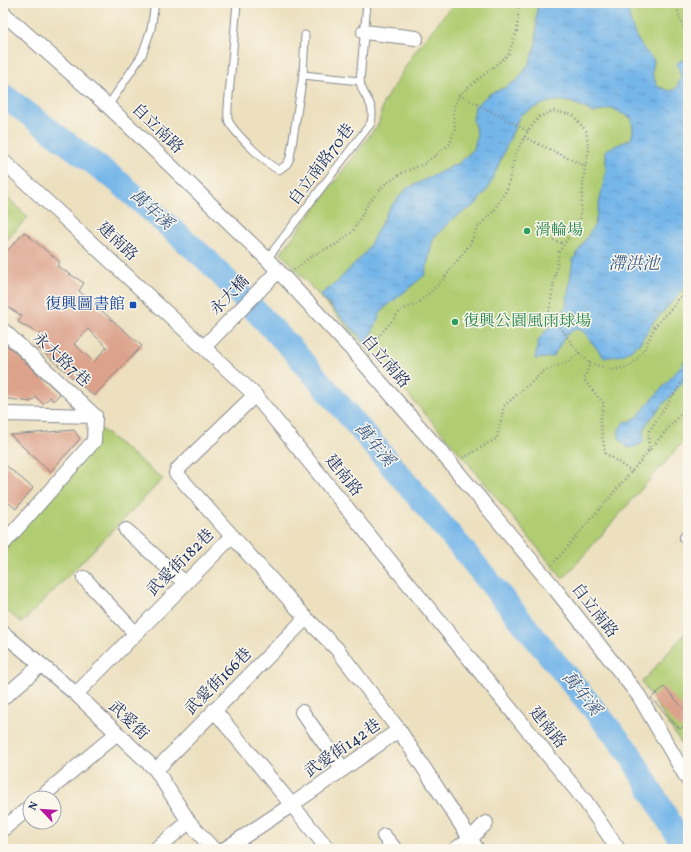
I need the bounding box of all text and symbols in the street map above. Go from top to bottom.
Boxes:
street label: 自立南路 [126,99,188,159]
street label: 自立南路70巷 [284,120,360,210]
water label: 萬年溪 [124,184,179,237]
street label: 建南路 [92,218,142,266]
place label: 滑輪場 [535,220,583,242]
marker: 滑輪場 [522,226,532,236]
water label: 滯洪池 [609,253,661,276]
street label: 永大橋 [205,271,255,321]
place label: 復興圖書館 [45,294,125,316]
marker: 復興圖書館 [128,300,138,310]
place label: 復興公園風雨球場 [463,311,591,333]
marker: 復興公園風雨球場 [450,317,460,327]
street label: 永大路7巷 [27,327,95,393]
street label: 自立南路 [356,331,414,393]
water label: 萬年溪 [349,418,400,473]
street label: 建南路 [319,450,367,502]
street label: 武愛街182巷 [142,524,220,602]
street label: 自立南路 [566,579,622,643]
street label: 武愛街166巷 [181,644,257,720]
water label: 萬年溪 [556,667,607,723]
street label: 武愛街 [103,696,153,746]
street label: 建南路 [523,702,571,754]
street label: 武愛街142巷 [301,715,385,783]
north arrow [22,790,62,830]
text: N [26,800,43,813]

